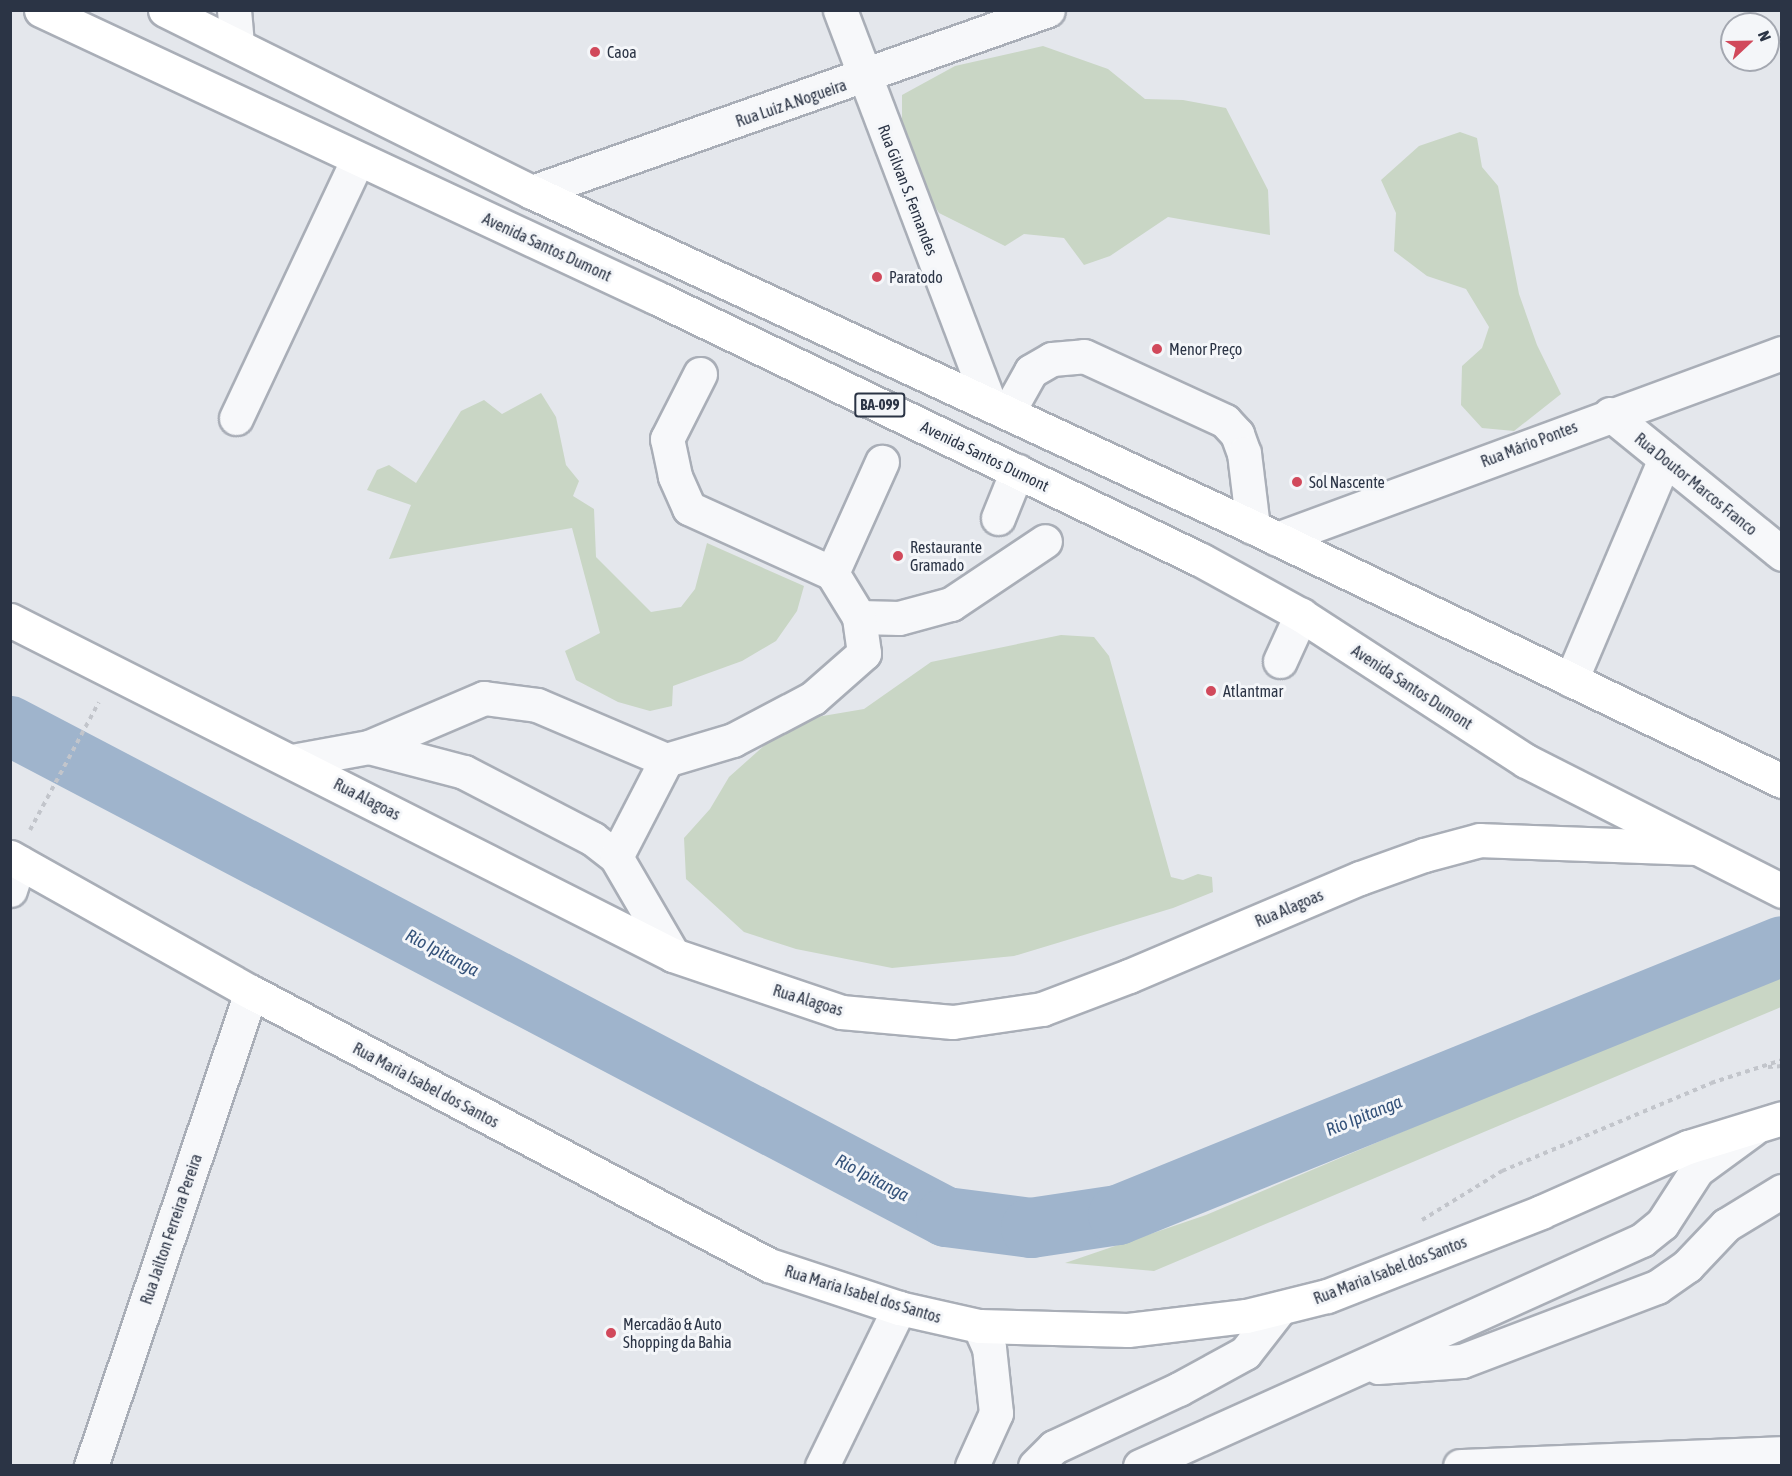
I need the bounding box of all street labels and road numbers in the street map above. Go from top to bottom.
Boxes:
street label: Rua Luiz A.Nogueira [733,75,849,131]
street label: Rua Gilvan S. Fernandes [874,122,942,258]
street label: Avenida Santos Dumont [479,209,615,285]
road number: BA-099 [853,393,907,417]
street label: Avenida Santos Dumont [918,417,1052,495]
street label: Rua Mário Pontes [1478,417,1580,471]
street label: Rua Doutor Marcos Franco [1631,429,1761,539]
street label: Avenida Santos Dumont [1348,641,1476,733]
street label: Rua Alagoas [331,774,403,824]
street label: Rua Alagoas [1252,885,1326,931]
street label: Rua Alagoas [771,980,845,1020]
street label: Rua Maria Isabel dos Santos [350,1038,502,1132]
street label: Rua Jailton Ferreira Pereira [136,1151,206,1307]
street label: Rua Maria Isabel dos Santos [1311,1232,1469,1308]
street label: Rua Maria Isabel dos Santos [783,1261,943,1327]

